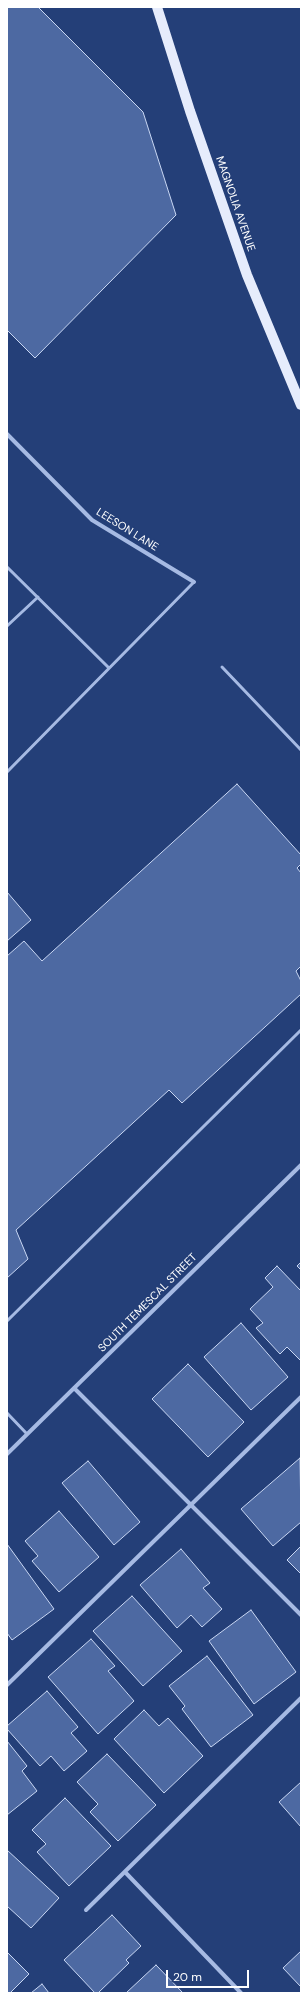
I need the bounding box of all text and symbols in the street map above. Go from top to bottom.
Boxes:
street label: MAGNOLIA AVENUE [212,155,258,253]
street label: LEESON LANE [94,506,160,554]
street label: SOUTH TEMESCAL STREET [96,1251,200,1355]
scale bar [168,1962,251,1988]
text: 20 m [173,1969,202,1985]

